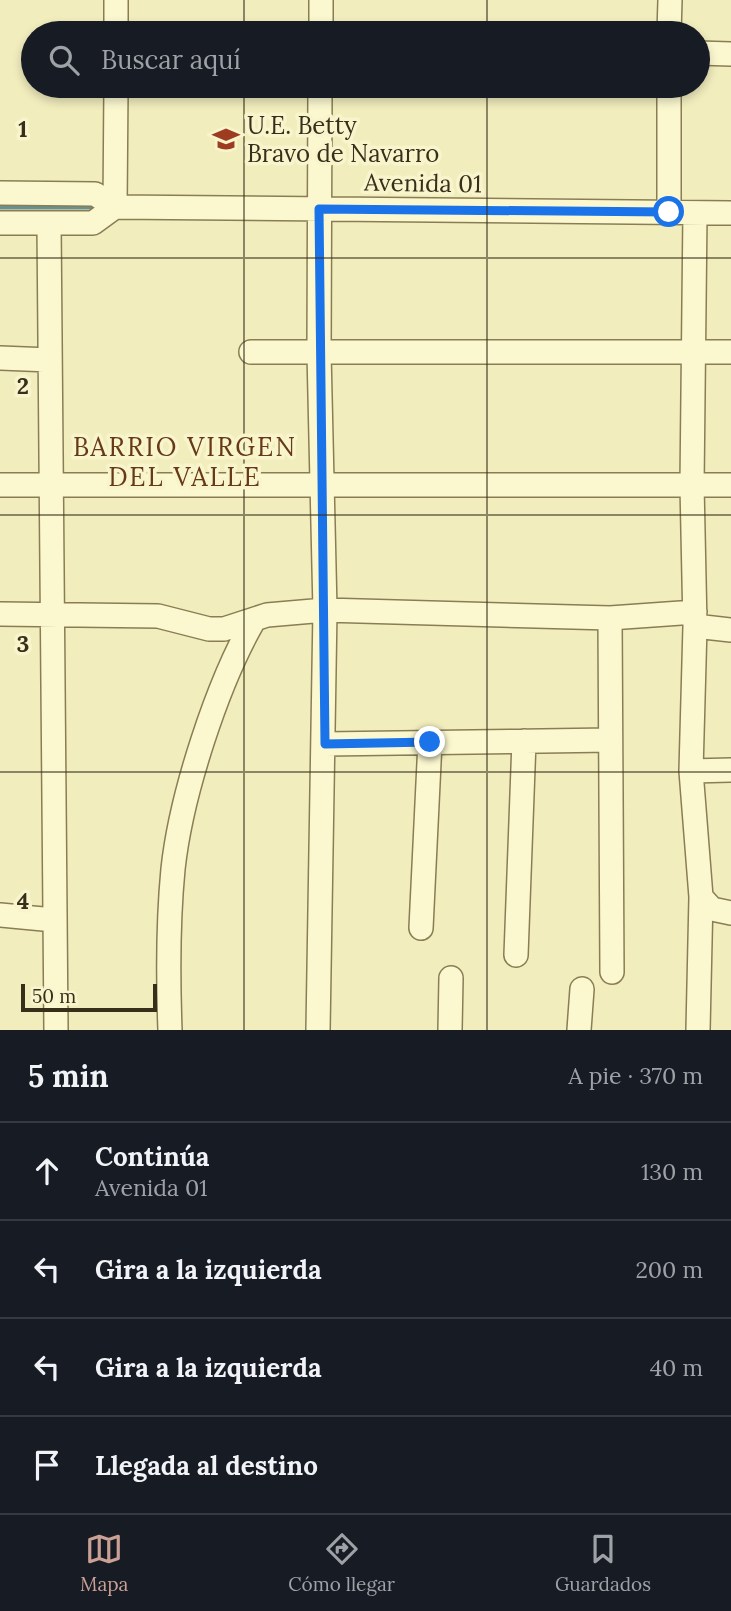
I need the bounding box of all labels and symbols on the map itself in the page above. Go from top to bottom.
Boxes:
place label: U.E. Betty Bravo de Navarro [247,110,439,169]
text: 1 [18,114,28,143]
school or university icon: U.E. Betty Bravo de Navarro [211,124,241,154]
street label: Avenida 01 [363,166,482,200]
route start [653,196,684,227]
text: 2 [17,371,29,400]
district label: BARRIO VIRGEN DEL VALLE [73,430,297,493]
text: 3 [17,629,29,658]
route end [414,726,445,757]
text: 4 [17,886,29,915]
scale bar [21,981,158,1013]

